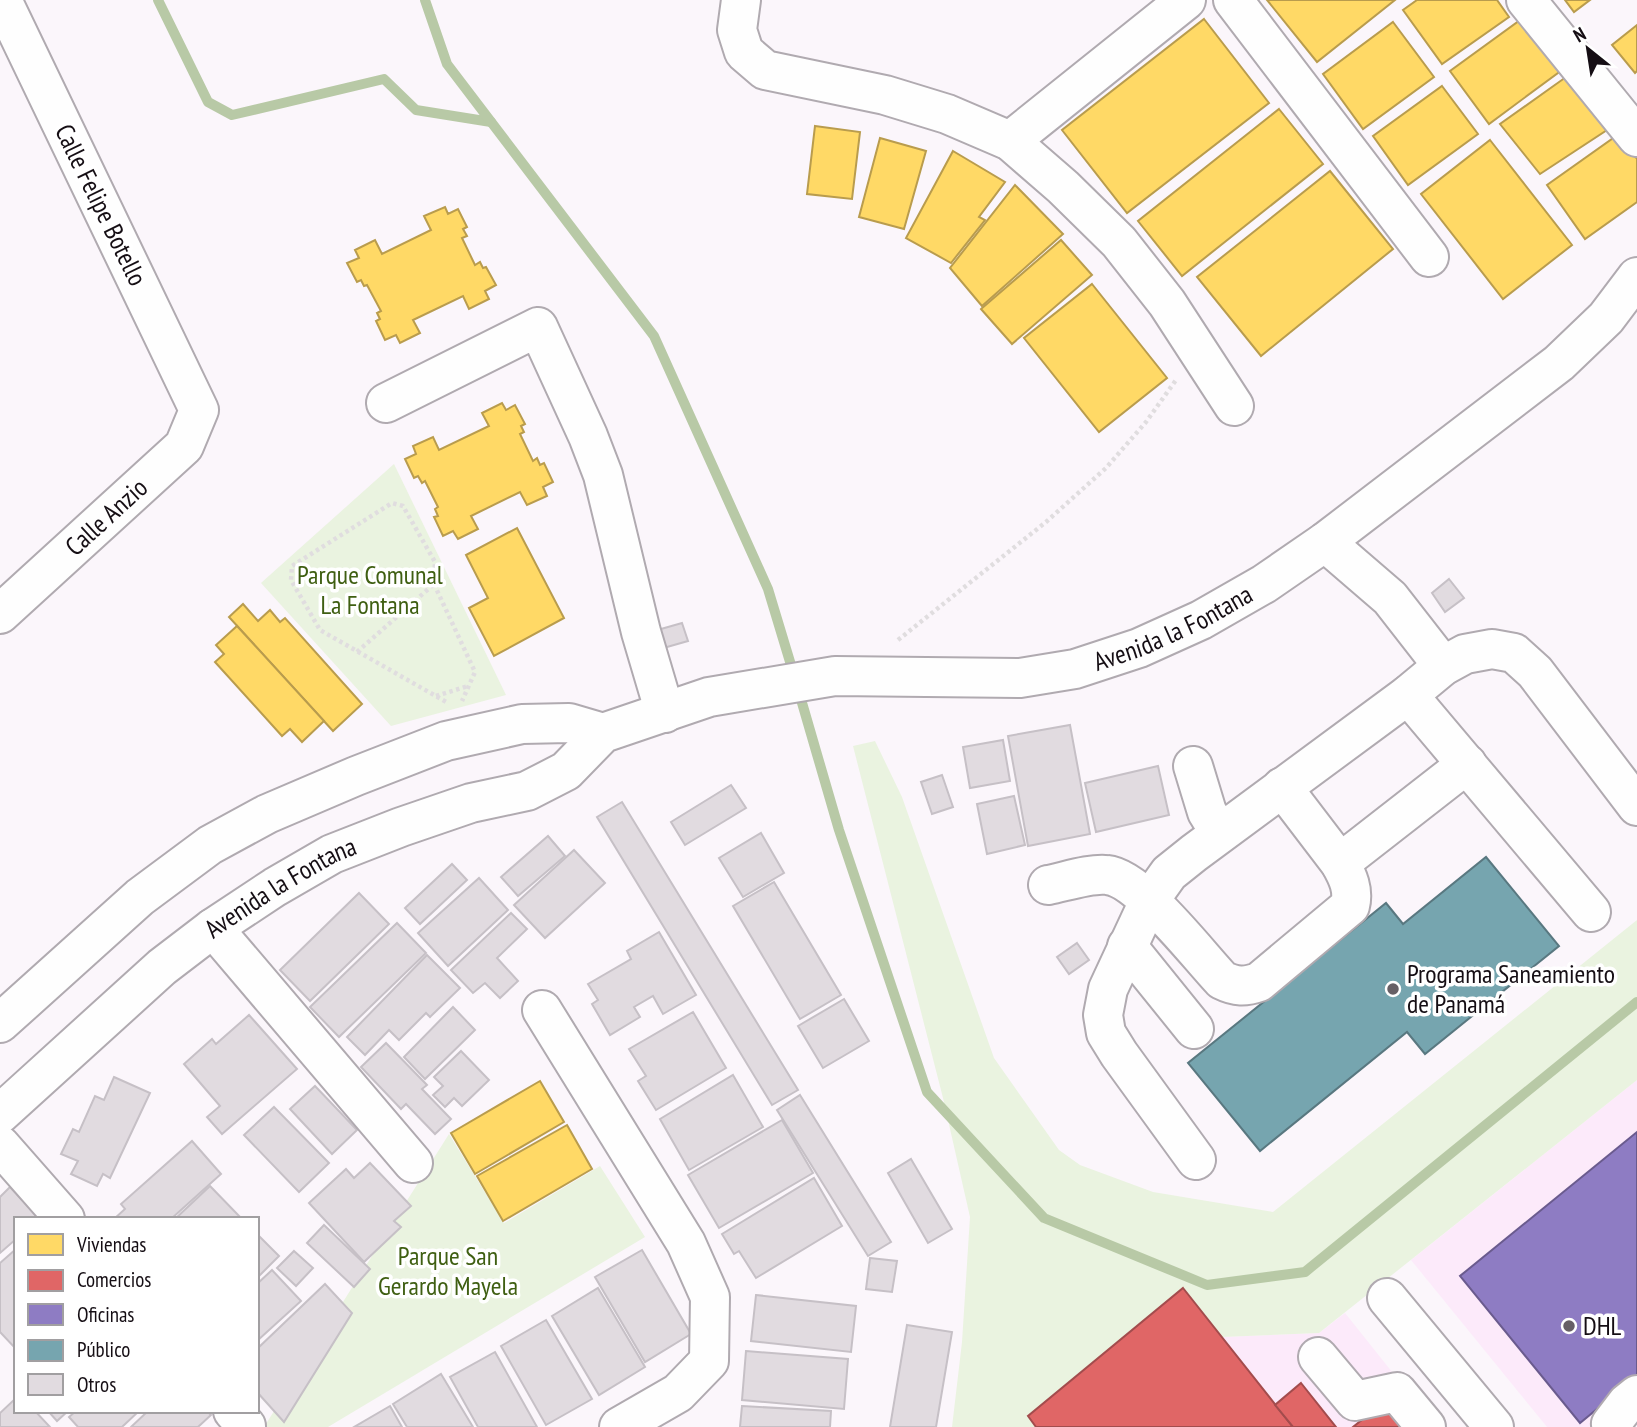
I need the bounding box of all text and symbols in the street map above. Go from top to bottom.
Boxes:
north arrow [1553,14,1623,84]
text: N [1569,21,1590,47]
street label: Calle Felipe Botello [48,119,155,291]
street label: Calle Anzio [58,471,154,562]
park label: Parque Comunal La Fontana [297,558,443,621]
street label: Avenida la Fontana [1089,577,1258,678]
street label: Avenida la Fontana [197,829,361,945]
place label: Programa Saneamiento de Panamá [1407,957,1615,1020]
marker: Programa Saneamiento de Panamá [1385,981,1401,997]
legend [14,1217,259,1413]
text: Viviendas [76,1231,146,1258]
park label: Parque San Gerardo Mayela [378,1239,518,1302]
text: Comercios [77,1266,151,1293]
text: Oficinas [77,1301,134,1328]
place label: DHL [1583,1309,1622,1342]
marker: DHL [1561,1318,1577,1334]
text: Público [77,1336,130,1363]
text: Otros [77,1371,116,1398]

